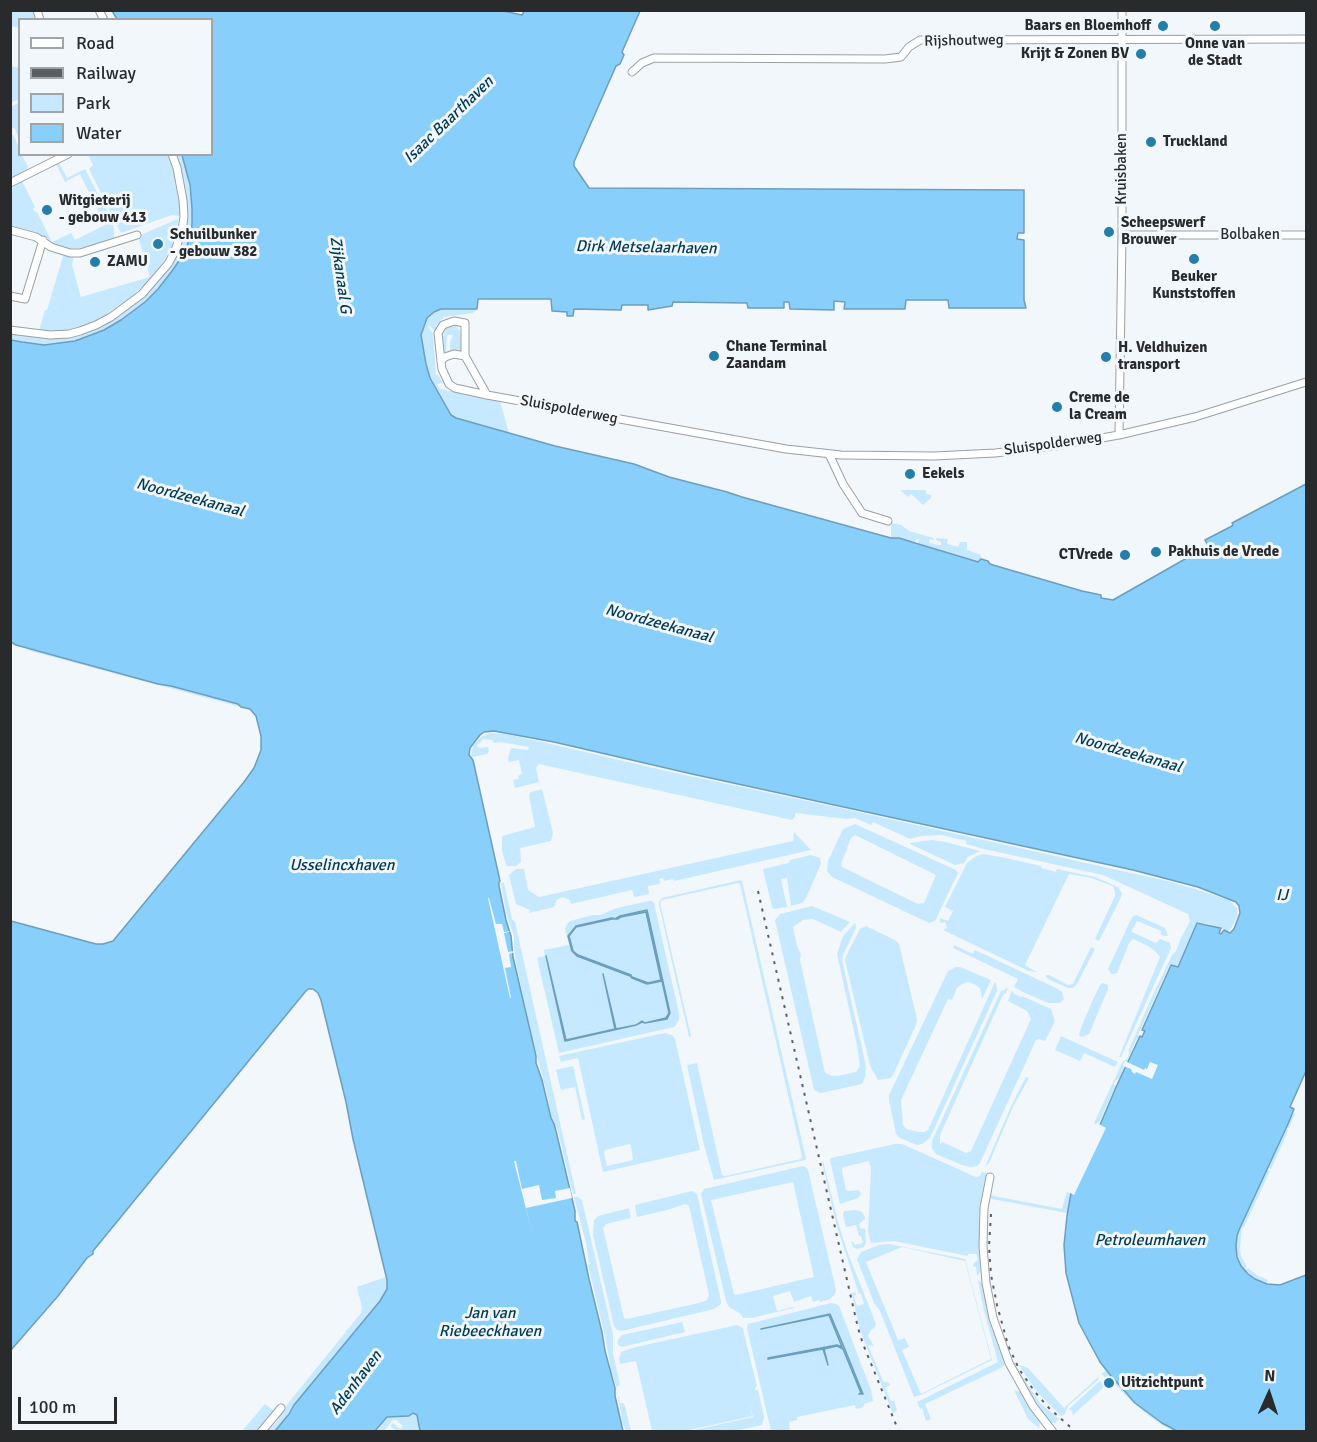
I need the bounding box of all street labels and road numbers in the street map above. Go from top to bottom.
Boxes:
street label: Rijshoutweg [924,31,1004,51]
street label: Kruisbaken [1113,133,1131,205]
street label: Bolbaken [1220,226,1280,244]
street label: Sluispolderweg [519,392,619,428]
street label: Sluispolderweg [1003,428,1103,460]

